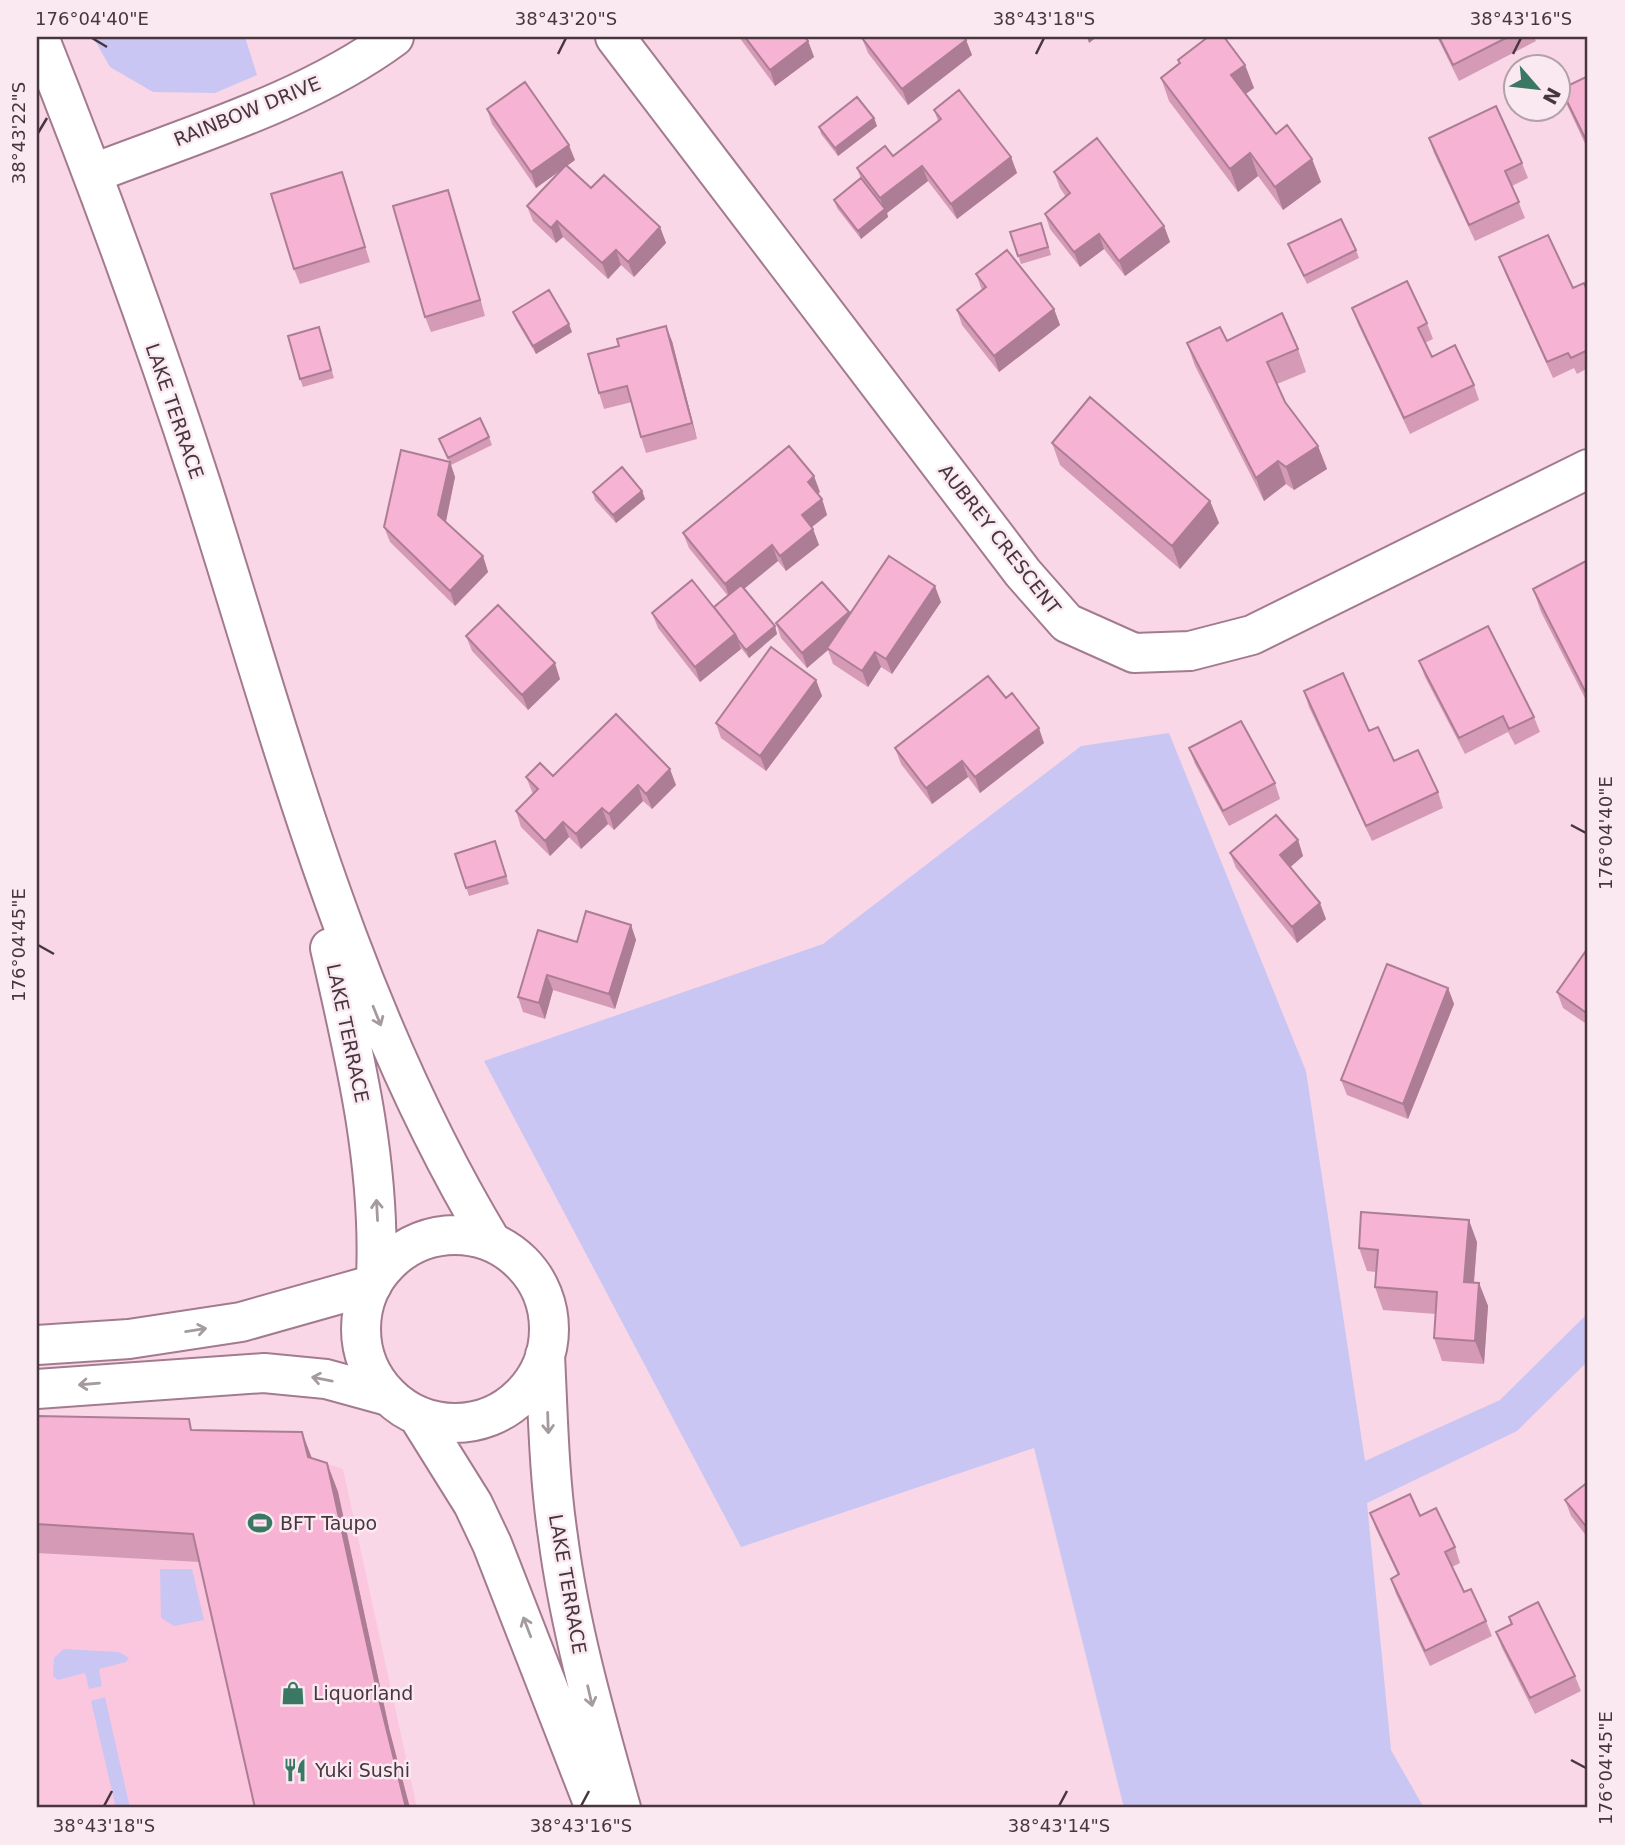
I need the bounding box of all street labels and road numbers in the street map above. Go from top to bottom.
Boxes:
street label: RAINBOW DRIVE [170,72,324,150]
street label: LAKE TERRACE [142,340,208,482]
street label: AUBREY CRESCENT [935,460,1066,619]
street label: LAKE TERRACE [323,961,373,1105]
street label: LAKE TERRACE [545,1512,591,1656]

